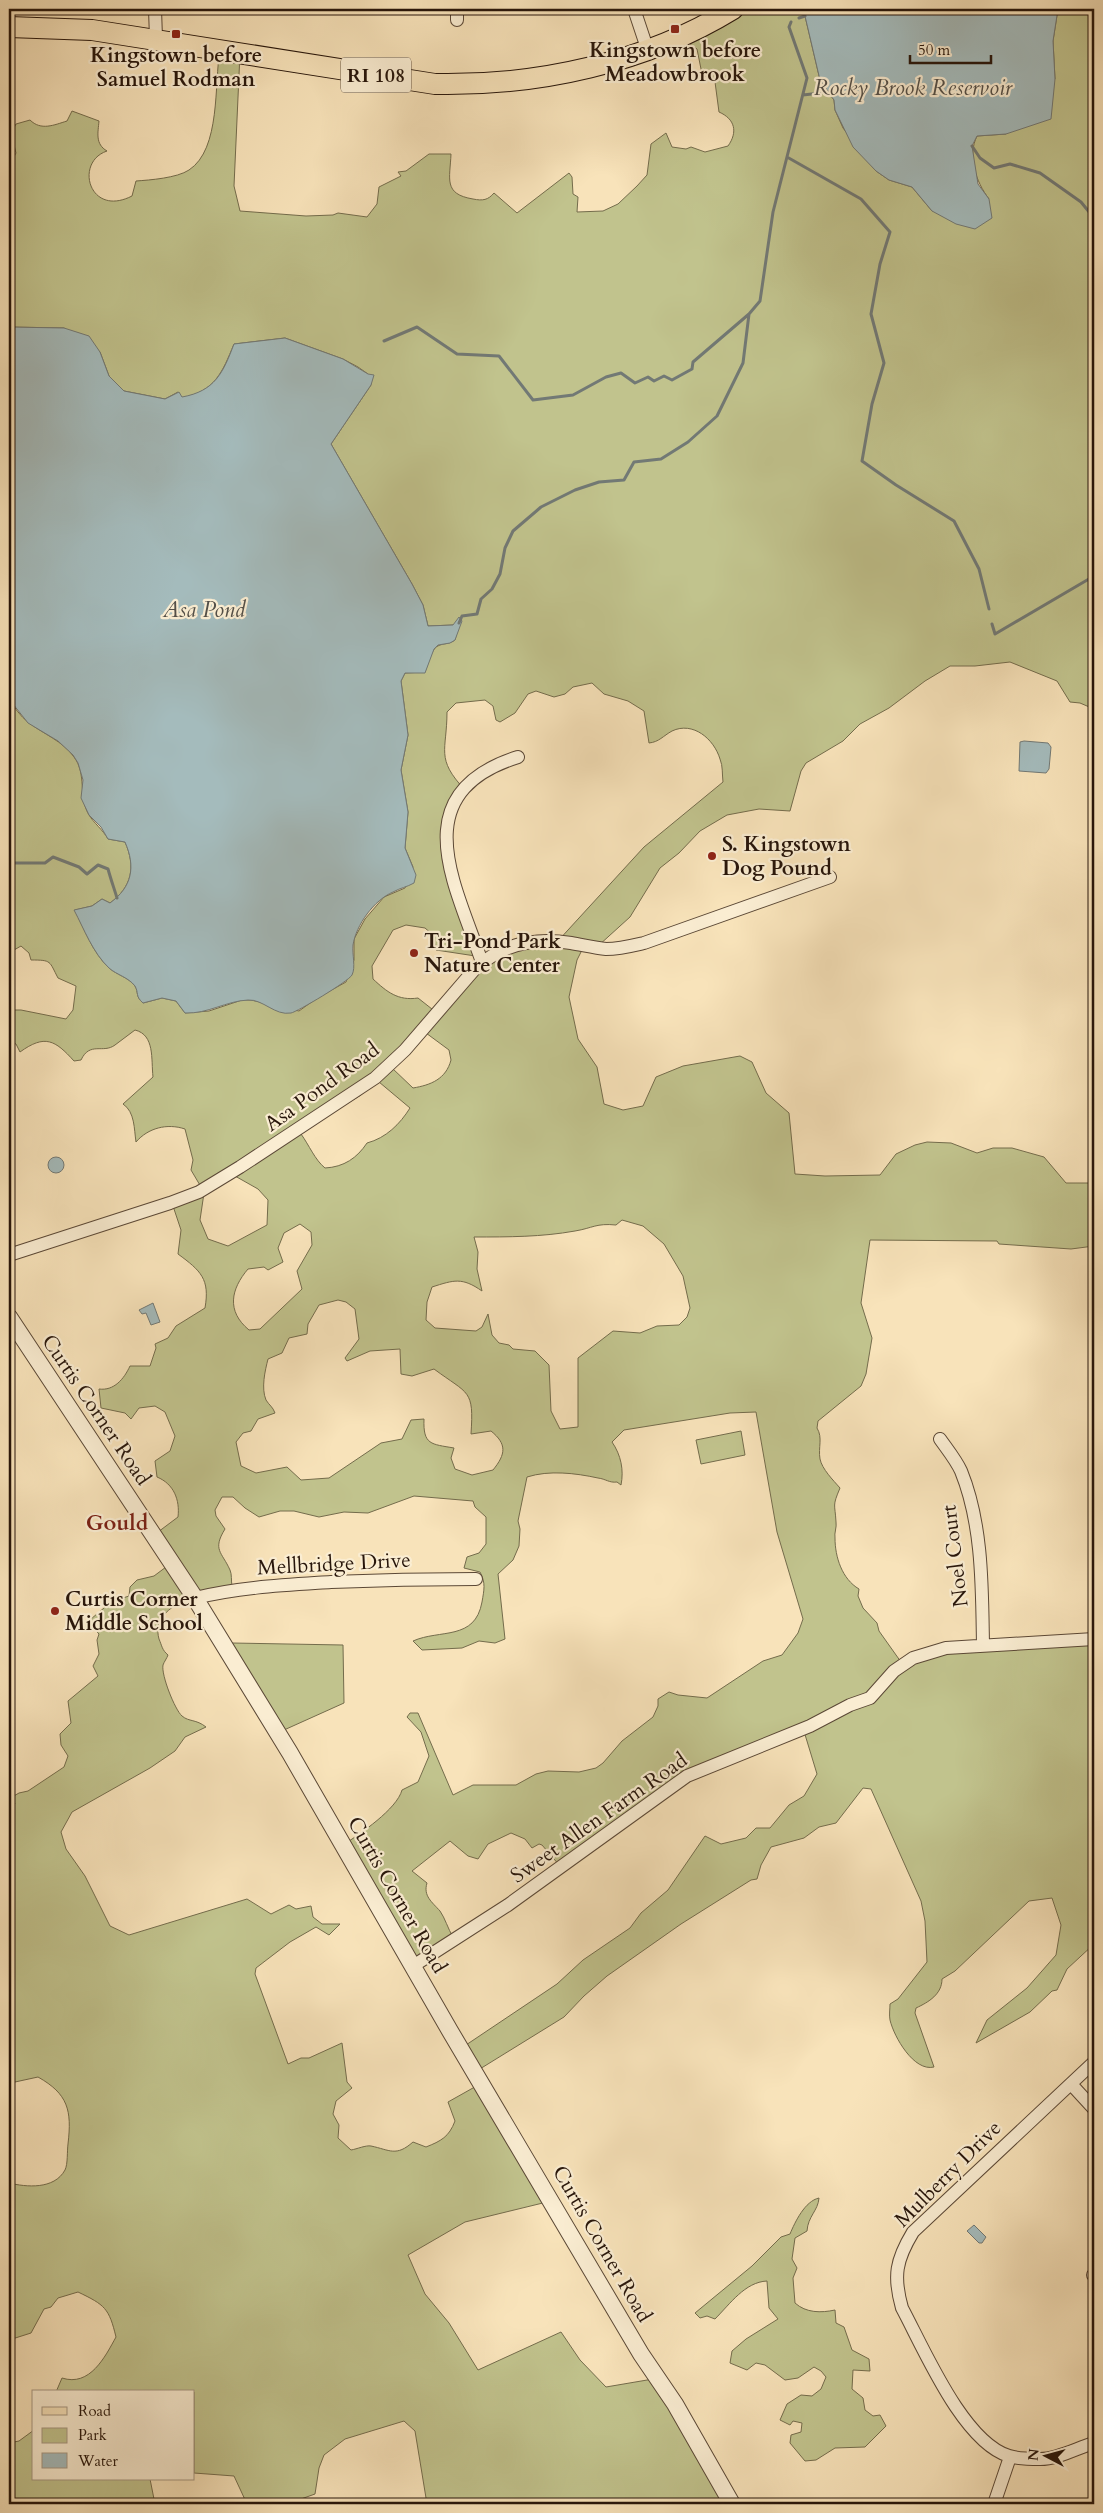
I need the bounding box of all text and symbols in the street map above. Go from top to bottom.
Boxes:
marker: Kingstown before Meadowbrook [669,23,681,35]
marker: Kingstown before Samuel Rodman [170,28,182,40]
scale bar [910,32,992,64]
place label: Kingstown before Meadowbrook [589,36,761,89]
text: 50 m [918,40,950,60]
place label: Kingstown before Samuel Rodman [90,41,262,94]
road number: RI 108 [341,58,411,92]
water label: Rocky Brook Reservoir [814,73,1013,103]
water label: Asa Pond [162,595,247,625]
place label: S. Kingstown Dog Pound [722,830,851,883]
marker: S. Kingstown Dog Pound [706,850,718,862]
place label: Tri-Pond Park Nature Center [424,927,561,980]
marker: Tri-Pond Park Nature Center [408,947,420,959]
street label: Asa Pond Road [259,1035,385,1139]
street label: Curtis Corner Road [35,1329,157,1491]
street label: Noel Court [934,1503,976,1609]
district label: Gould [86,1508,149,1538]
street label: Mellbridge Drive [256,1545,412,1583]
place label: Curtis Corner Middle School [65,1585,203,1638]
marker: Curtis Corner Middle School [49,1605,61,1617]
street label: Sweet Allen Farm Road [505,1746,693,1890]
street label: Curtis Corner Road [340,1811,454,1979]
street label: Mulberry Drive [888,2114,1008,2234]
street label: Curtis Corner Road [545,2160,659,2328]
legend [32,2390,195,2480]
text: Road [78,2401,111,2421]
text: Park [78,2425,107,2445]
north arrow [1020,2430,1070,2480]
text: N [1023,2448,1044,2462]
text: Water [77,2451,119,2471]

